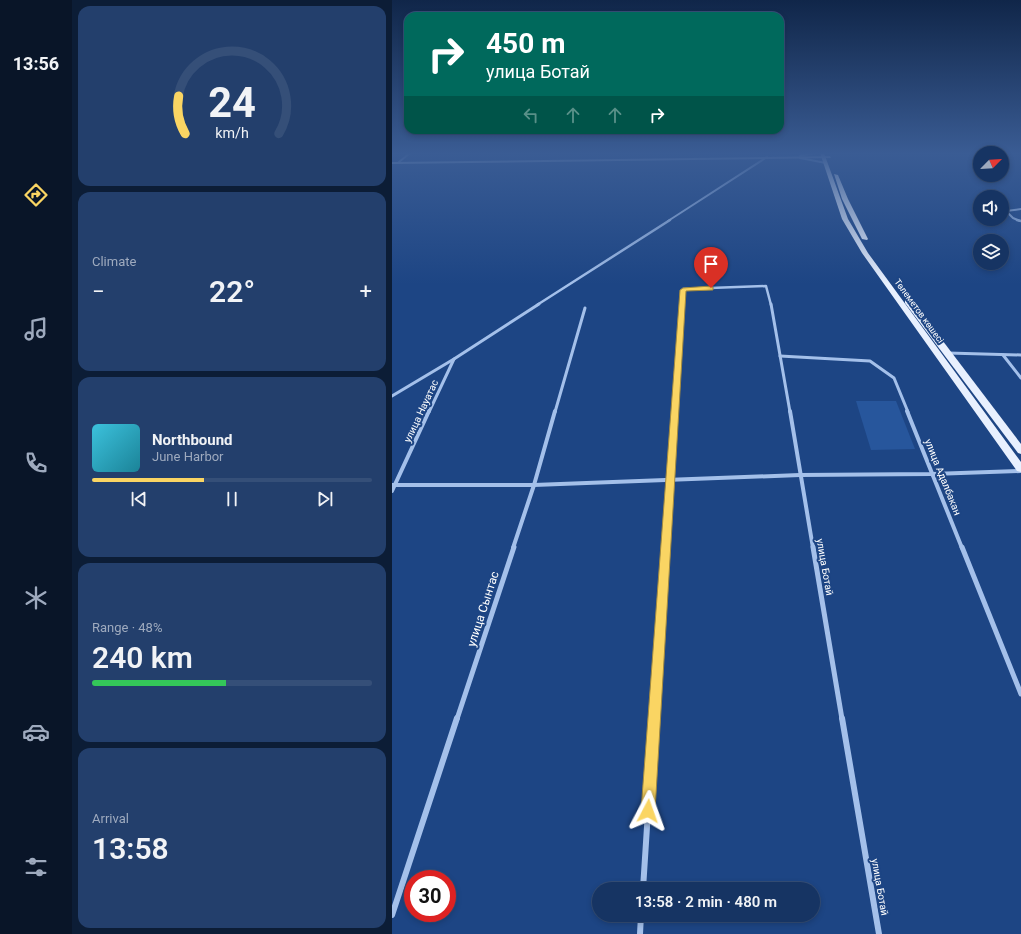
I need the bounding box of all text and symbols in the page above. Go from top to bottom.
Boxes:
text: 450 m [486,27,565,60]
icon: right [420,28,472,80]
text: 13:56 [13,53,59,74]
text: улица Ботай [486,61,590,82]
text: 24 [208,78,256,127]
icon: left [520,104,542,126]
icon: ahead [562,104,584,126]
icon: ahead [604,104,626,126]
icon: right [646,104,668,126]
text: km/h [215,124,249,140]
north arrow [973,146,1009,182]
map controls [973,146,1009,270]
icon: directions [22,181,50,209]
button: sound [973,190,1009,226]
button: layers [973,234,1009,270]
pin [694,247,728,288]
icon: arrive [700,253,722,275]
text: Climate [92,254,136,269]
text: 22° [209,274,255,309]
street label: Төлеметов көшесі [892,277,946,345]
text: − [92,279,105,304]
text: + [360,279,372,304]
icon: music [22,315,50,343]
street label: улица Науатас [402,378,440,444]
text: Northbound [152,431,233,449]
street label: улица Адалбакан [923,437,963,517]
icon: phone [22,449,50,477]
text: June Harbor [152,449,224,464]
icon: previous [128,488,150,510]
icon: pause [221,488,243,510]
icon: next [314,488,336,510]
street label: улица Ботай [815,538,835,597]
street label: улица Сынтас [464,570,502,648]
icon: climate [22,584,50,612]
text: Range · 48% [92,620,162,635]
text: 240 km [92,640,193,675]
icon: car [22,718,50,746]
position arrow [627,790,669,832]
text: Arrival [92,811,129,826]
text: 13:58 [92,831,169,866]
icon: filters [22,853,50,881]
street label: улица Ботай [870,858,890,917]
speed limit sign: 30 [404,870,456,922]
text: 13:58 · 2 min · 480 m [635,893,777,911]

